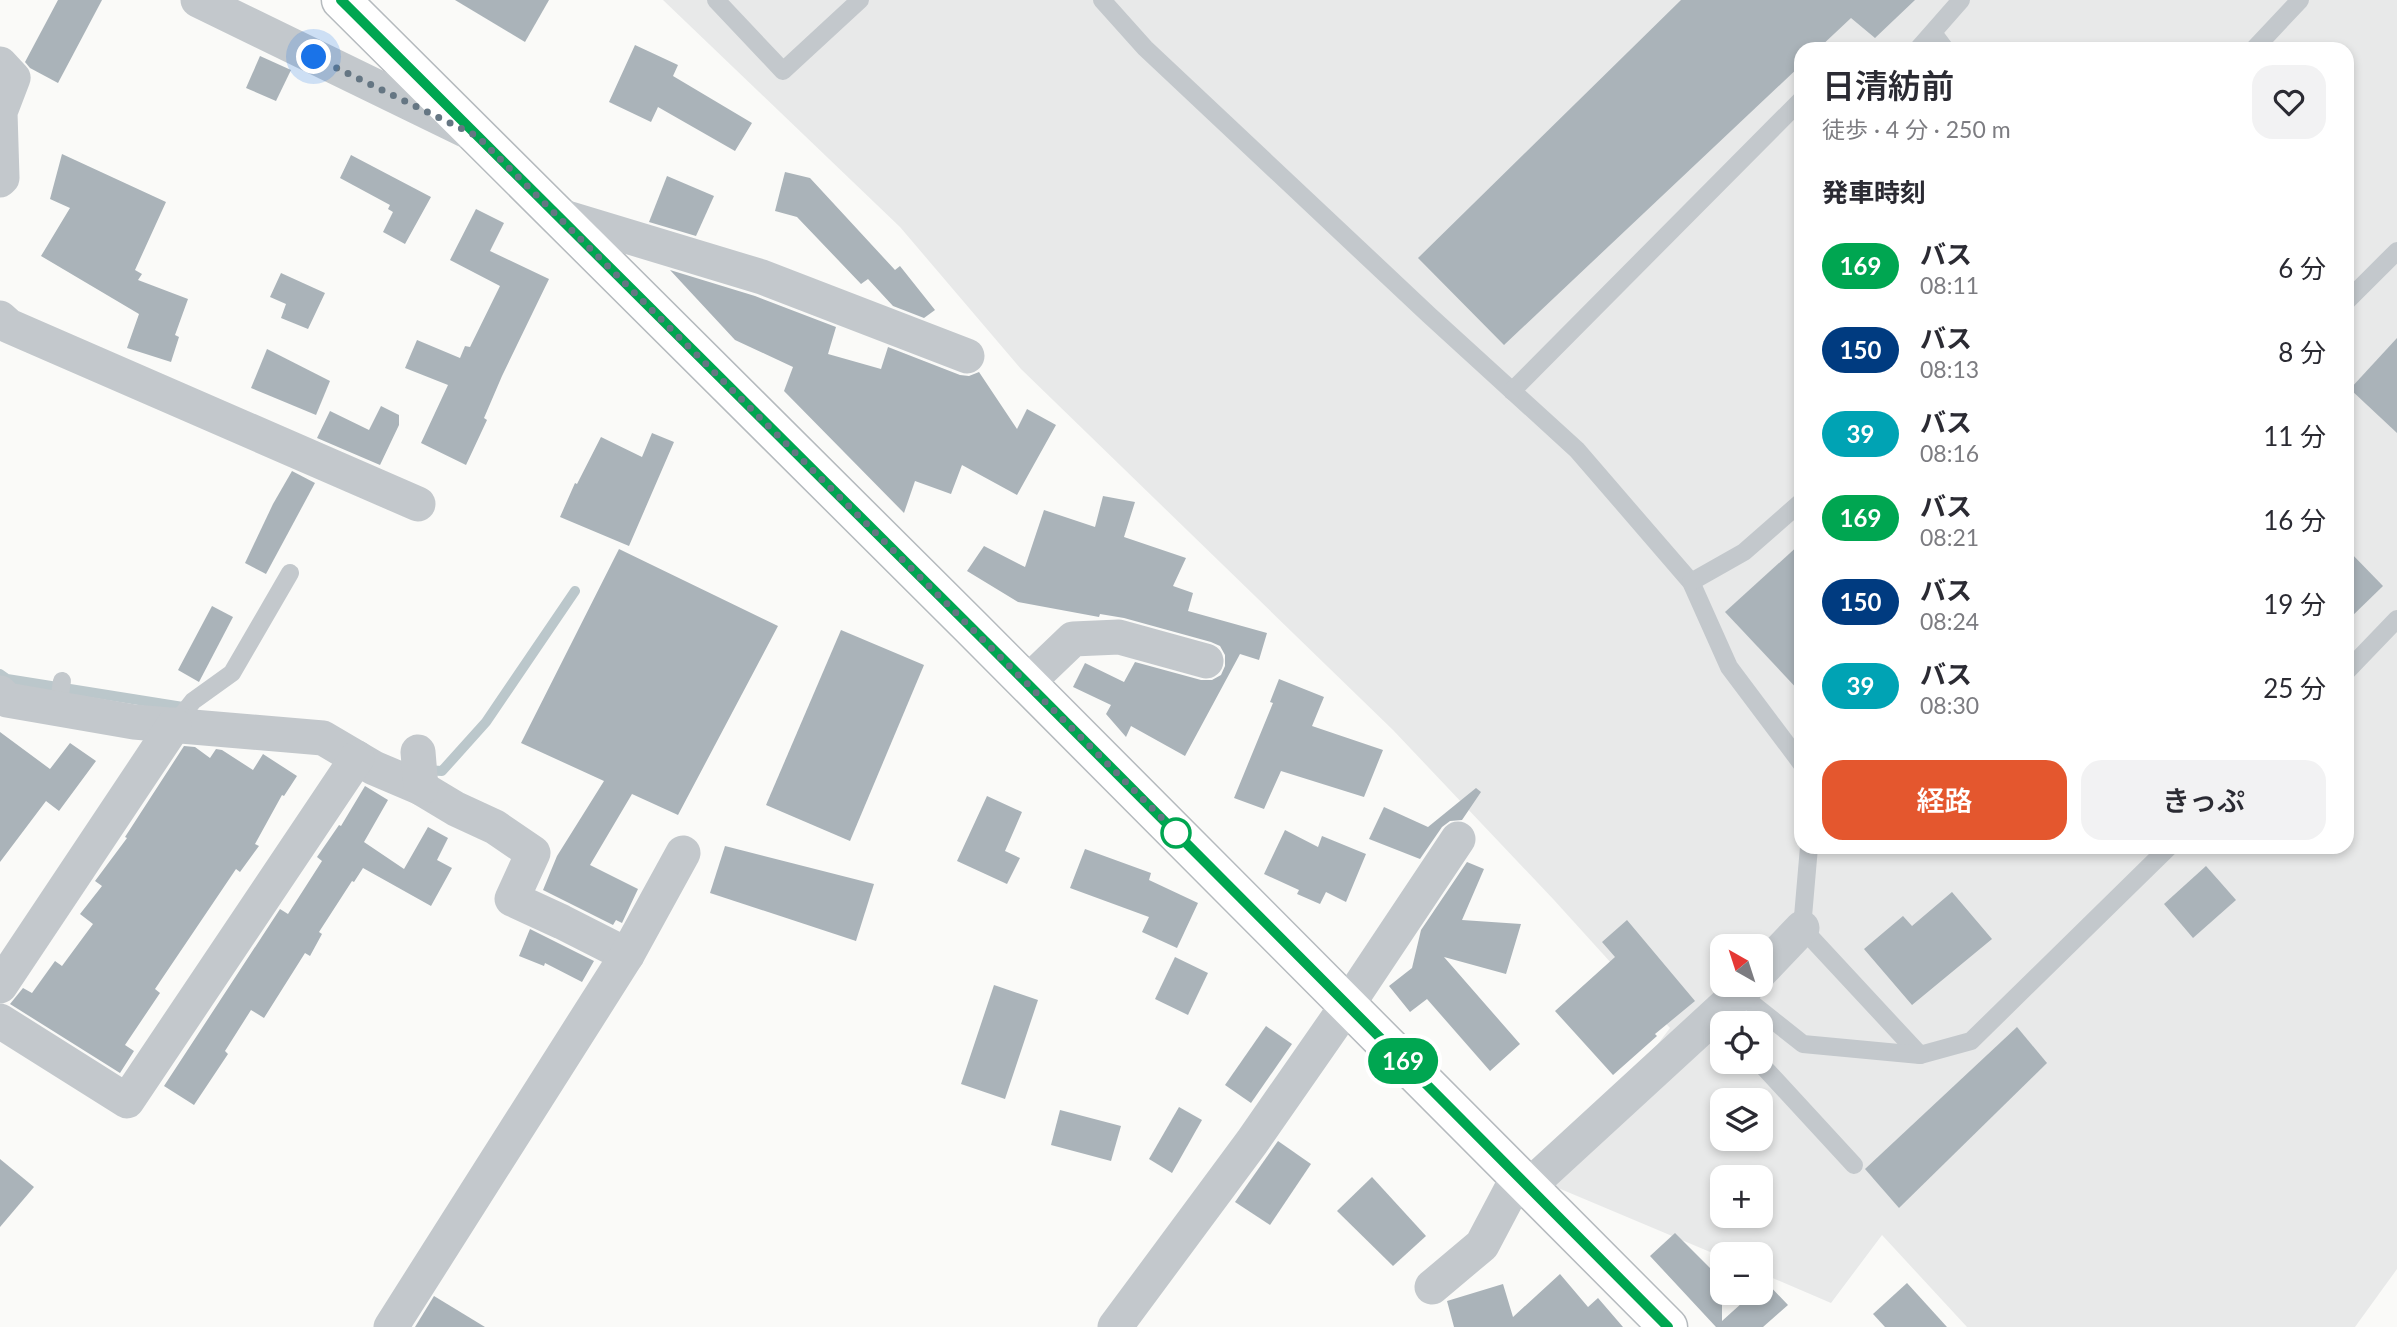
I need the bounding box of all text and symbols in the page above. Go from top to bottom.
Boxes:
your location [296,39,331,74]
text: 日清紡前 [1822,65,1954,105]
button: heart [2252,65,2326,139]
text: 徒歩 · 4 分 · 250 m [1822,115,2011,143]
text: 発車時刻 [1822,176,1926,208]
text: バス [1920,238,1972,270]
text: 169 [1840,251,1881,280]
text: 6 分 [2278,252,2326,284]
text: 08:11 [1920,271,1979,299]
text: バス [1920,322,1972,354]
text: 150 [1840,335,1881,364]
text: 8 分 [2278,336,2326,368]
text: 08:13 [1920,355,1979,383]
text: バス [1920,406,1972,438]
text: 39 [1847,419,1874,448]
text: 11 分 [2263,420,2326,452]
text: 08:16 [1920,439,1979,467]
text: バス [1920,490,1972,522]
text: 169 [1840,503,1881,532]
text: 16 分 [2263,504,2326,536]
text: 08:21 [1920,523,1979,551]
text: バス [1920,574,1972,606]
text: 150 [1840,587,1881,616]
text: 19 分 [2263,588,2326,620]
text: 08:24 [1920,607,1979,635]
text: バス [1920,658,1972,690]
text: 39 [1847,671,1874,700]
text: 25 分 [2263,672,2326,704]
text: 08:30 [1920,691,1979,719]
button: 経路 [1822,760,2067,840]
button: きっぷ [2081,760,2326,840]
unlabelled marker [1161,818,1191,848]
north arrow [1710,934,1773,998]
map controls [1710,934,1773,1305]
button: locate [1710,1011,1773,1074]
line badge: 169 [1363,1038,1443,1084]
text: 169 [1382,1046,1424,1075]
button: layers [1710,1088,1773,1151]
button: + [1710,1165,1773,1228]
button: − [1710,1242,1773,1305]

